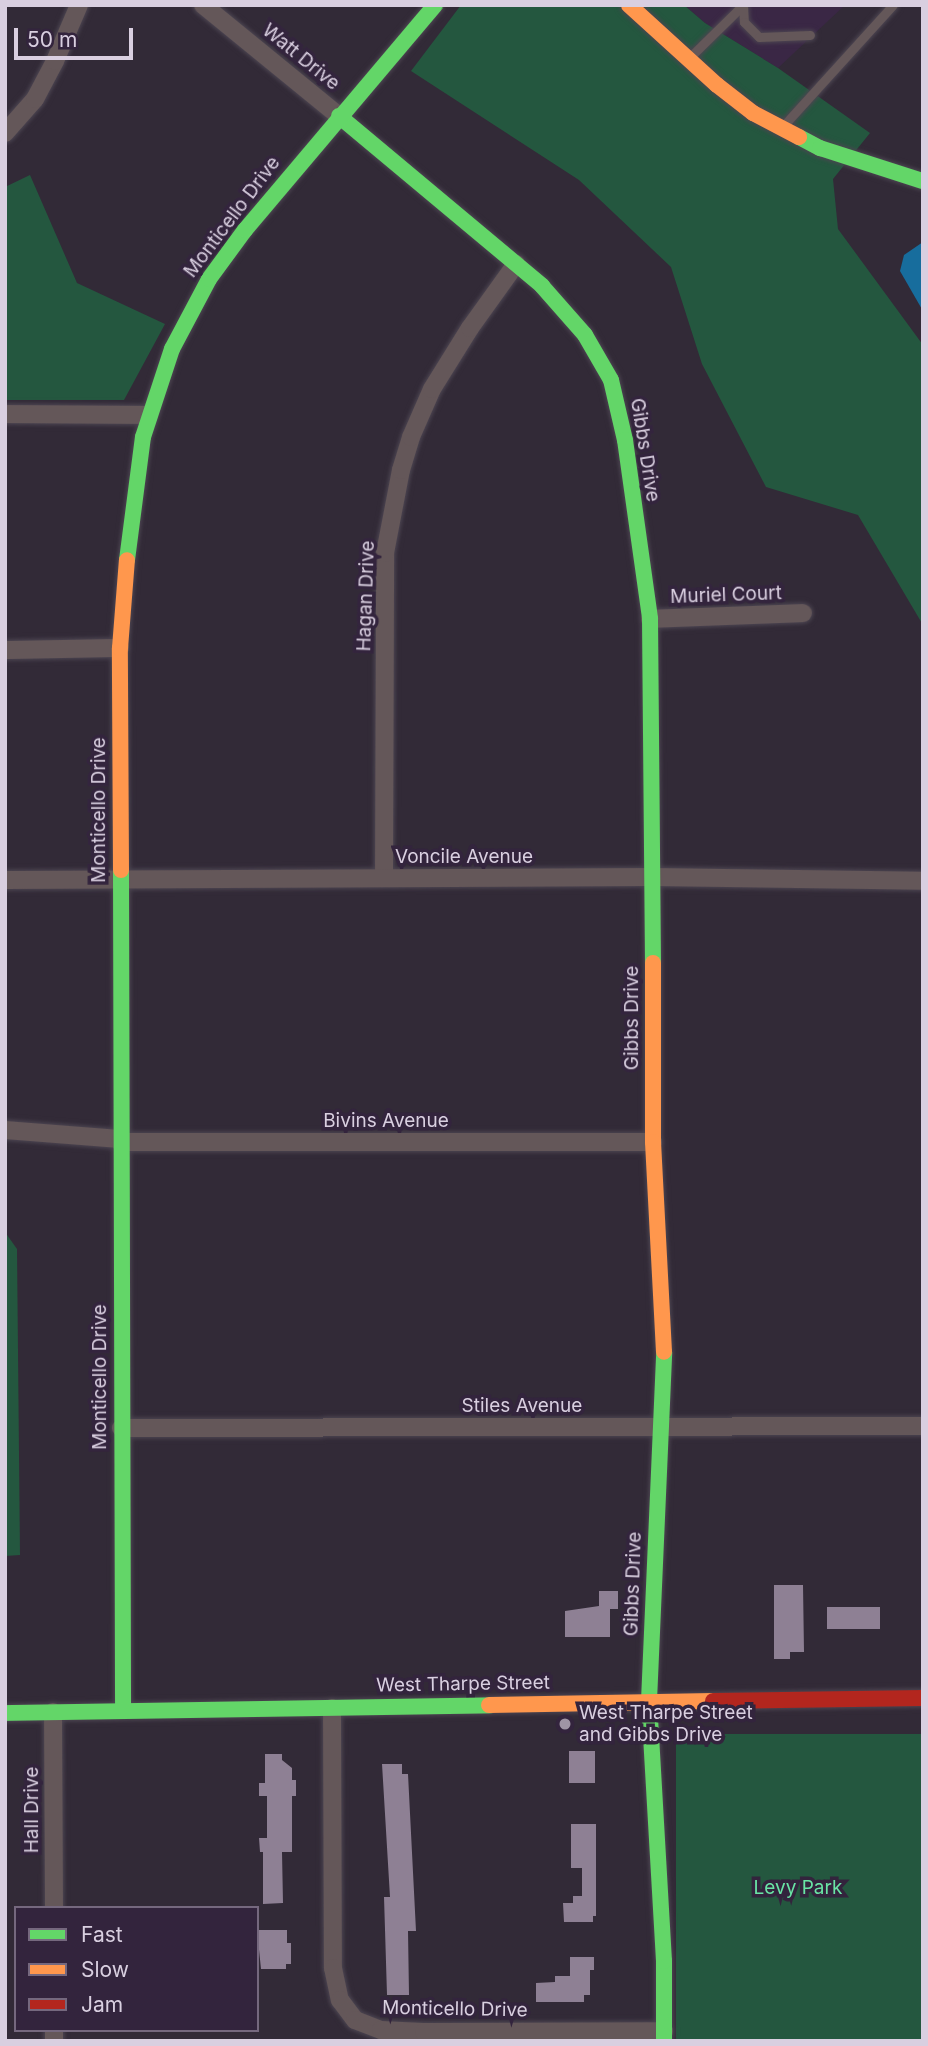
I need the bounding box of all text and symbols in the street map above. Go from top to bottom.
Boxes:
scale bar [18,14,136,58]
street label: Watt Drive [258,19,344,95]
text: 50 m [27,27,77,52]
street label: Monticello Drive [179,152,285,282]
street label: Gibbs Drive [626,397,664,503]
street label: Hagan Drive [353,540,379,652]
street label: Muriel Court [670,582,782,608]
street label: Monticello Drive [88,737,110,883]
street label: Voncile Avenue [395,846,533,868]
street label: Gibbs Drive [621,966,643,1070]
street label: Bivins Avenue [323,1110,449,1132]
street label: Monticello Drive [89,1304,111,1450]
street label: Stiles Avenue [462,1395,582,1417]
street label: Gibbs Drive [620,1531,646,1637]
street label: West Tharpe Street [376,1671,550,1697]
place label: West Tharpe Street and Gibbs Drive [579,1702,753,1746]
marker: West Tharpe Street and Gibbs Drive [557,1716,573,1732]
street label: Hall Drive [21,1767,43,1853]
park label: Levy Park [754,1877,842,1899]
legend [14,1906,259,2032]
text: Fast [81,1922,123,1947]
text: Slow [81,1957,129,1982]
text: Jam [81,1992,123,2017]
street label: Monticello Drive [382,1996,528,2022]

